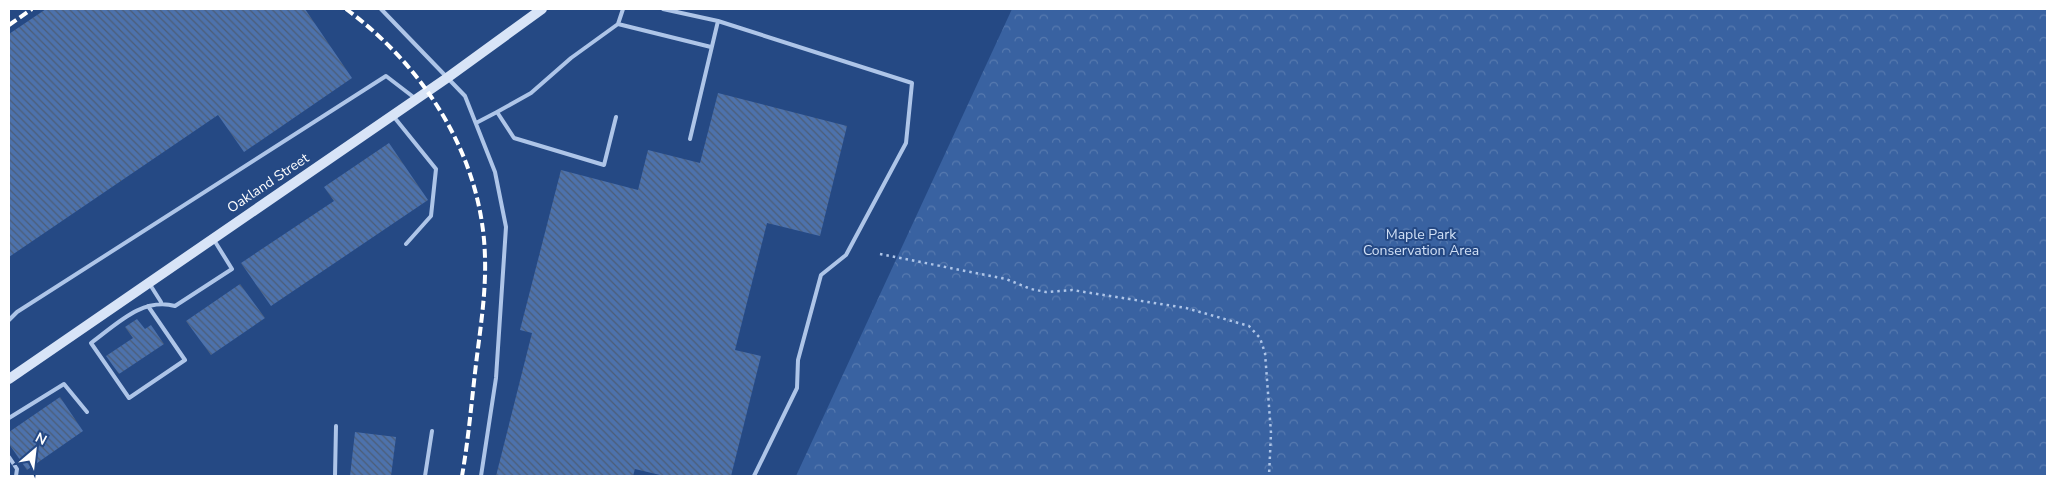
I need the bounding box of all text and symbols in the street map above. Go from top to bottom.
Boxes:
street label: Oakland Street [223,149,313,217]
park label: Maple Park Conservation Area [1363,225,1479,260]
north arrow [10,425,60,475]
text: N [32,428,50,450]

